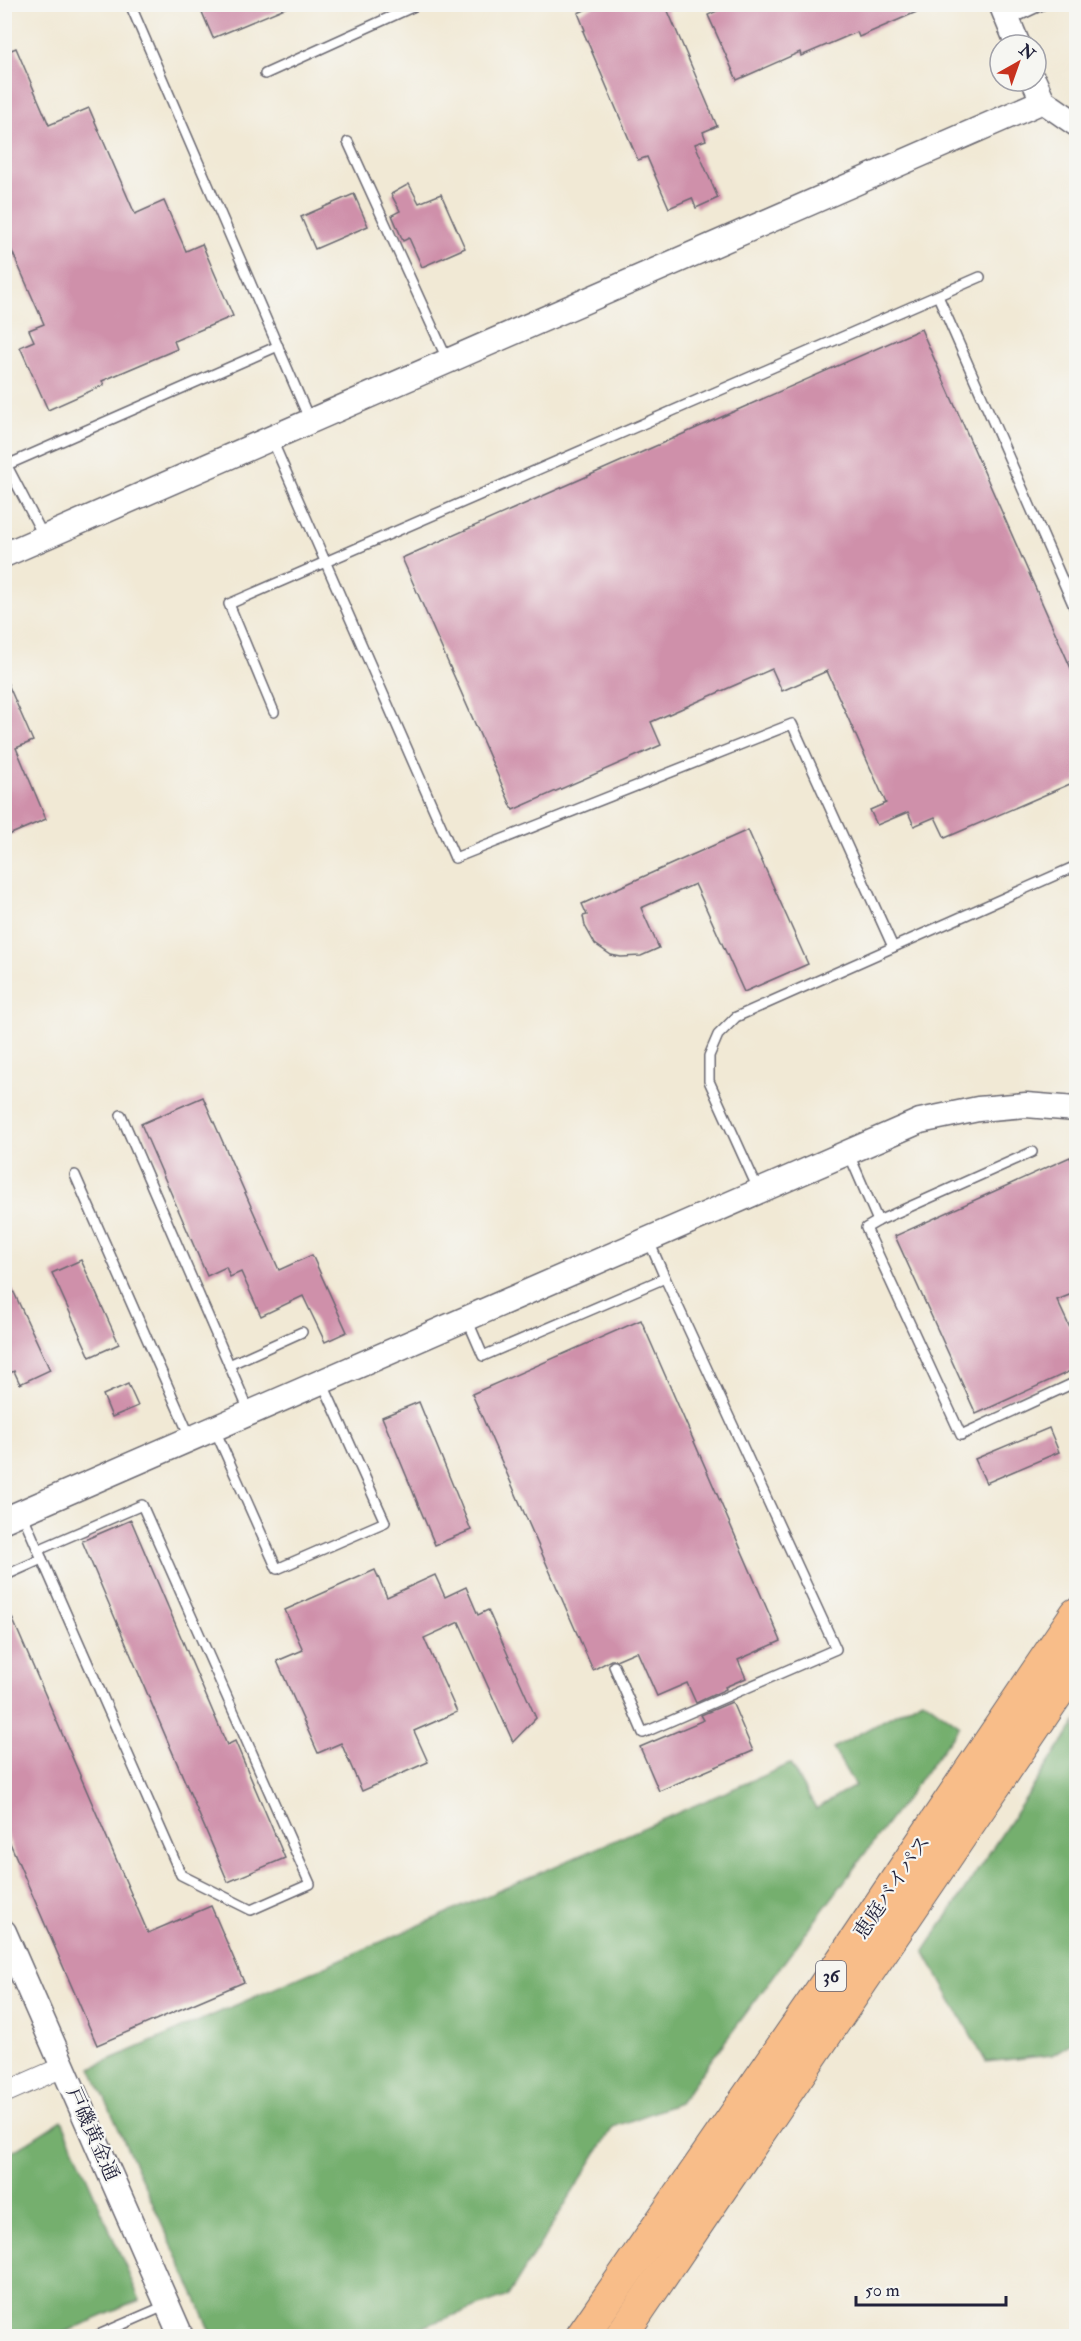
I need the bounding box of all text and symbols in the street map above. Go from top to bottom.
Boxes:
north arrow [988,33,1048,93]
text: N [1014,39,1039,65]
street label: 恵庭バイパス [848,1830,936,1944]
road number: 36 [816,1961,846,1991]
street label: 戸磯黄金通 [61,2083,125,2185]
scale bar [856,2269,1006,2307]
text: 50 m [865,2279,900,2302]

